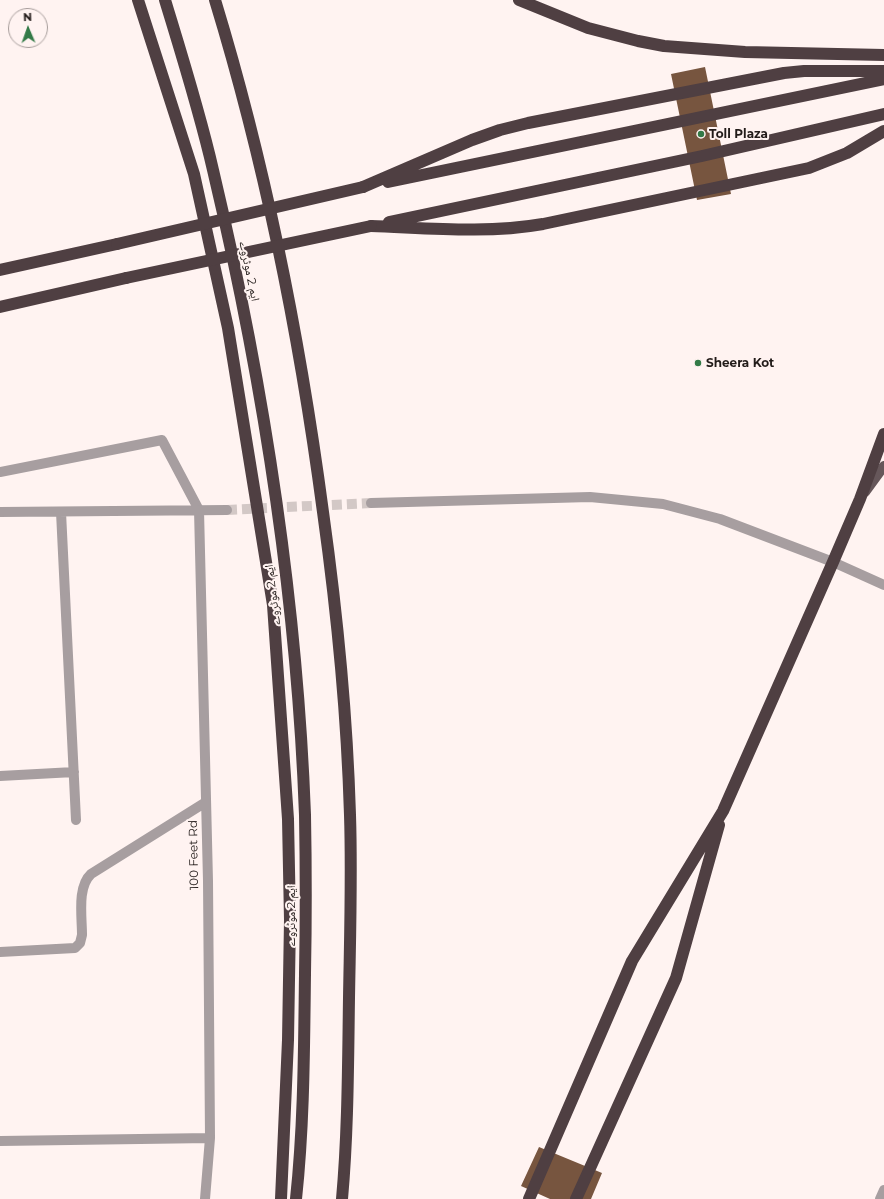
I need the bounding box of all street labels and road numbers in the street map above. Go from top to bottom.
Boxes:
street label: ایم 2 موٹروے [236,239,262,303]
street label: ایم 2 موٹروے [262,564,284,626]
street label: 100 Feet Rd [186,820,202,890]
street label: ایم 2 موٹروے [284,885,298,947]

